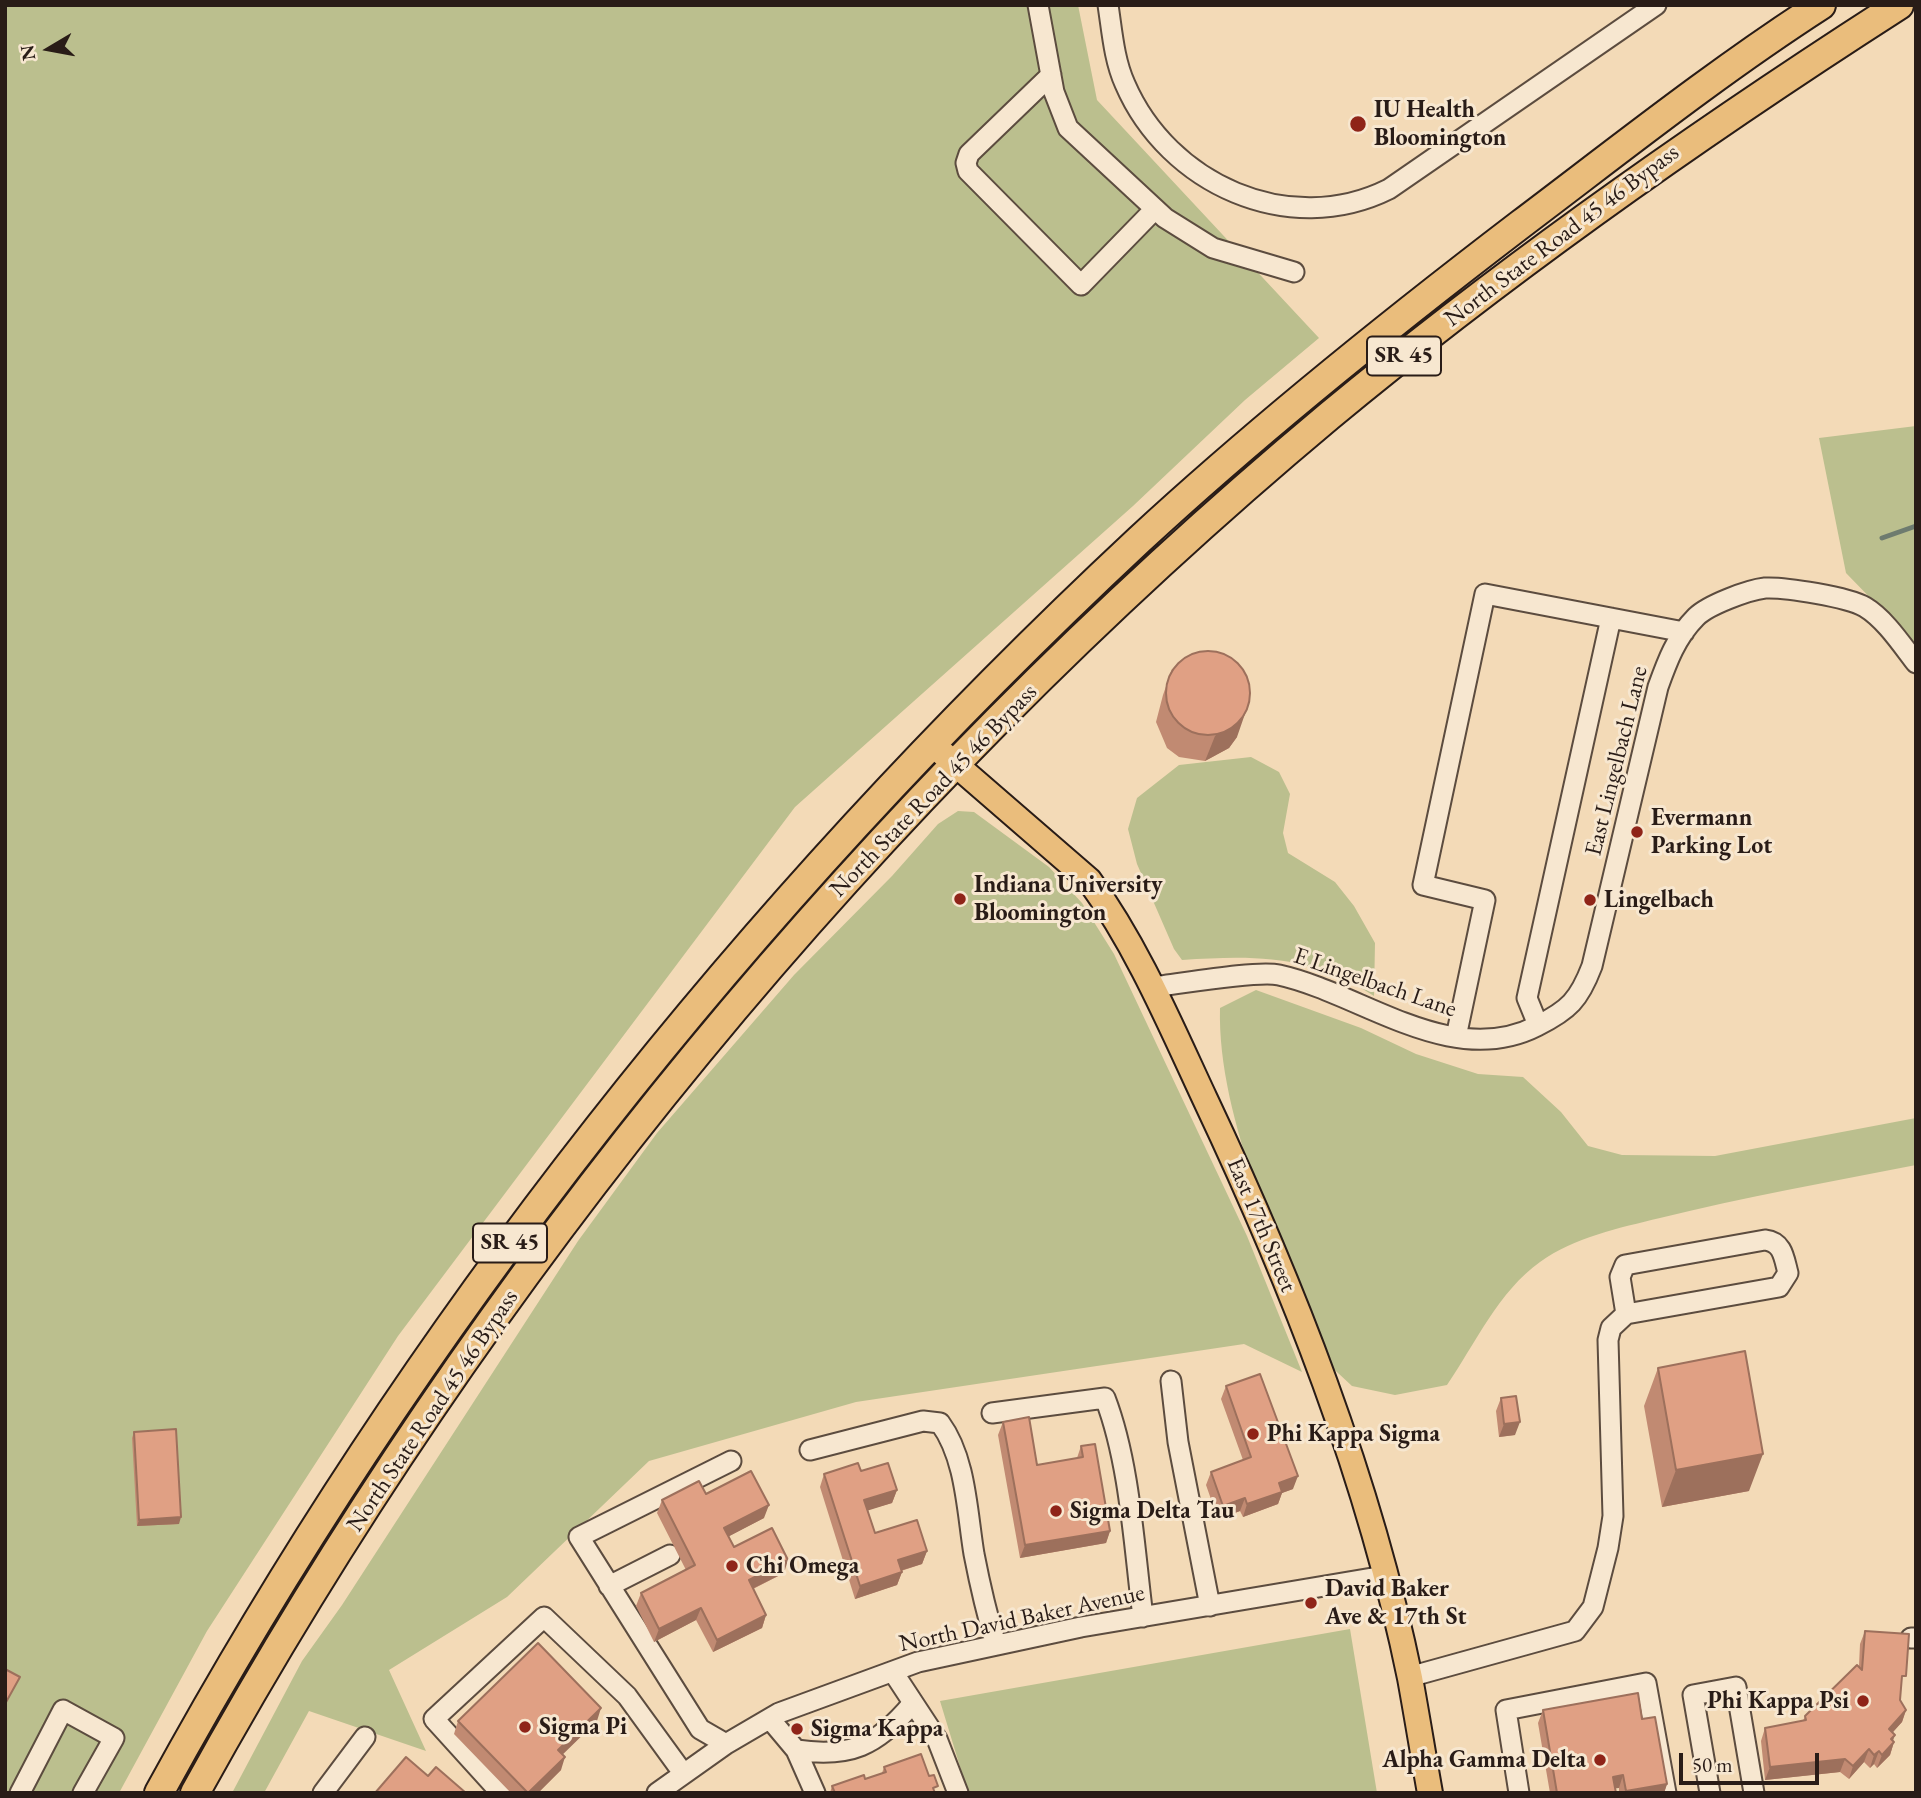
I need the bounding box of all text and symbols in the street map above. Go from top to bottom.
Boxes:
north arrow [14,14,84,84]
text: N [14,43,41,62]
place label: IU Health Bloomington [1374,96,1506,152]
marker: IU Health Bloomington [1348,114,1368,134]
street label: North State Road 45 46 Bypass [1439,138,1685,334]
road number: SR 45 [1367,336,1441,376]
street label: East Lingelbach Lane [1579,663,1655,859]
street label: North State Road 45 46 Bypass [824,678,1044,904]
place label: Evermann Parking Lot [1651,804,1772,860]
marker: Evermann Parking Lot [1629,824,1645,840]
place label: Indiana University Bloomington [974,871,1163,927]
place label: Lingelbach [1604,886,1714,914]
marker: Indiana University Bloomington [952,891,968,907]
marker: Lingelbach [1582,892,1598,908]
street label: E Lingelbach Lane [1290,942,1460,1024]
street label: East 17th Street [1220,1154,1302,1296]
road number: SR 45 [473,1224,547,1262]
street label: North State Road 45 46 Bypass [341,1284,525,1538]
place label: Phi Kappa Sigma [1267,1420,1440,1448]
marker: Phi Kappa Sigma [1245,1426,1261,1442]
place label: Sigma Delta Tau [1070,1497,1234,1525]
marker: Sigma Delta Tau [1048,1503,1064,1519]
place label: Chi Omega [746,1552,859,1580]
marker: Chi Omega [724,1558,740,1574]
place label: David Baker Ave & 17th St [1325,1575,1467,1631]
street label: North David Baker Avenue [897,1579,1147,1659]
marker: David Baker Ave & 17th St [1303,1595,1319,1611]
place label: Phi Kappa Psi [1707,1687,1849,1715]
marker: Phi Kappa Psi [1855,1693,1871,1709]
place label: Sigma Pi [539,1713,627,1741]
place label: Sigma Kappa [811,1715,943,1743]
marker: Sigma Pi [517,1719,533,1735]
marker: Sigma Kappa [789,1721,805,1737]
scale bar [1683,1738,1823,1782]
place label: Alpha Gamma Delta [1382,1746,1586,1774]
text: 50 m [1692,1751,1733,1778]
marker: Alpha Gamma Delta [1592,1752,1608,1768]

